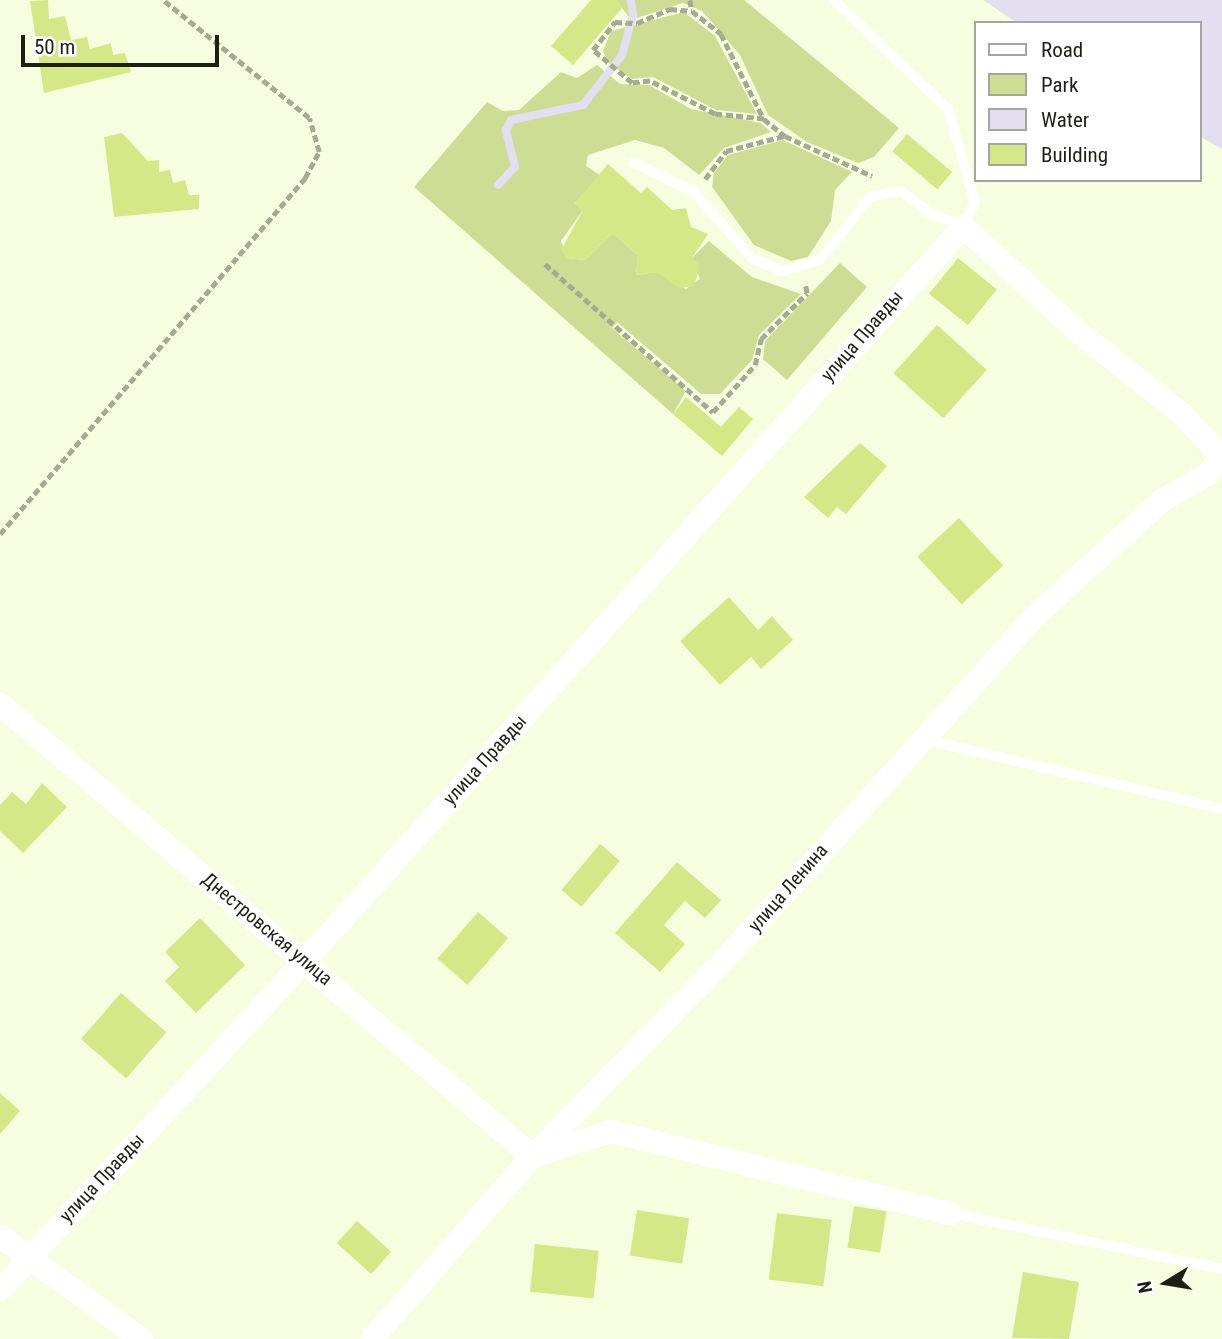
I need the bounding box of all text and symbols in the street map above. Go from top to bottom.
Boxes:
scale bar [24,21,222,65]
legend [974,21,1201,182]
text: 50 m [34,35,75,59]
text: Road [1041,38,1083,62]
text: Park [1041,73,1078,97]
text: Water [1041,108,1089,132]
text: Building [1041,143,1108,167]
street label: улица Правды [816,286,908,386]
street label: улица Правды [439,710,531,810]
street label: улица Ленина [744,839,832,937]
street label: Днестровская улица [197,868,337,990]
street label: улица Правды [55,1129,149,1227]
north arrow [1131,1248,1201,1318]
text: N [1132,1279,1157,1295]

